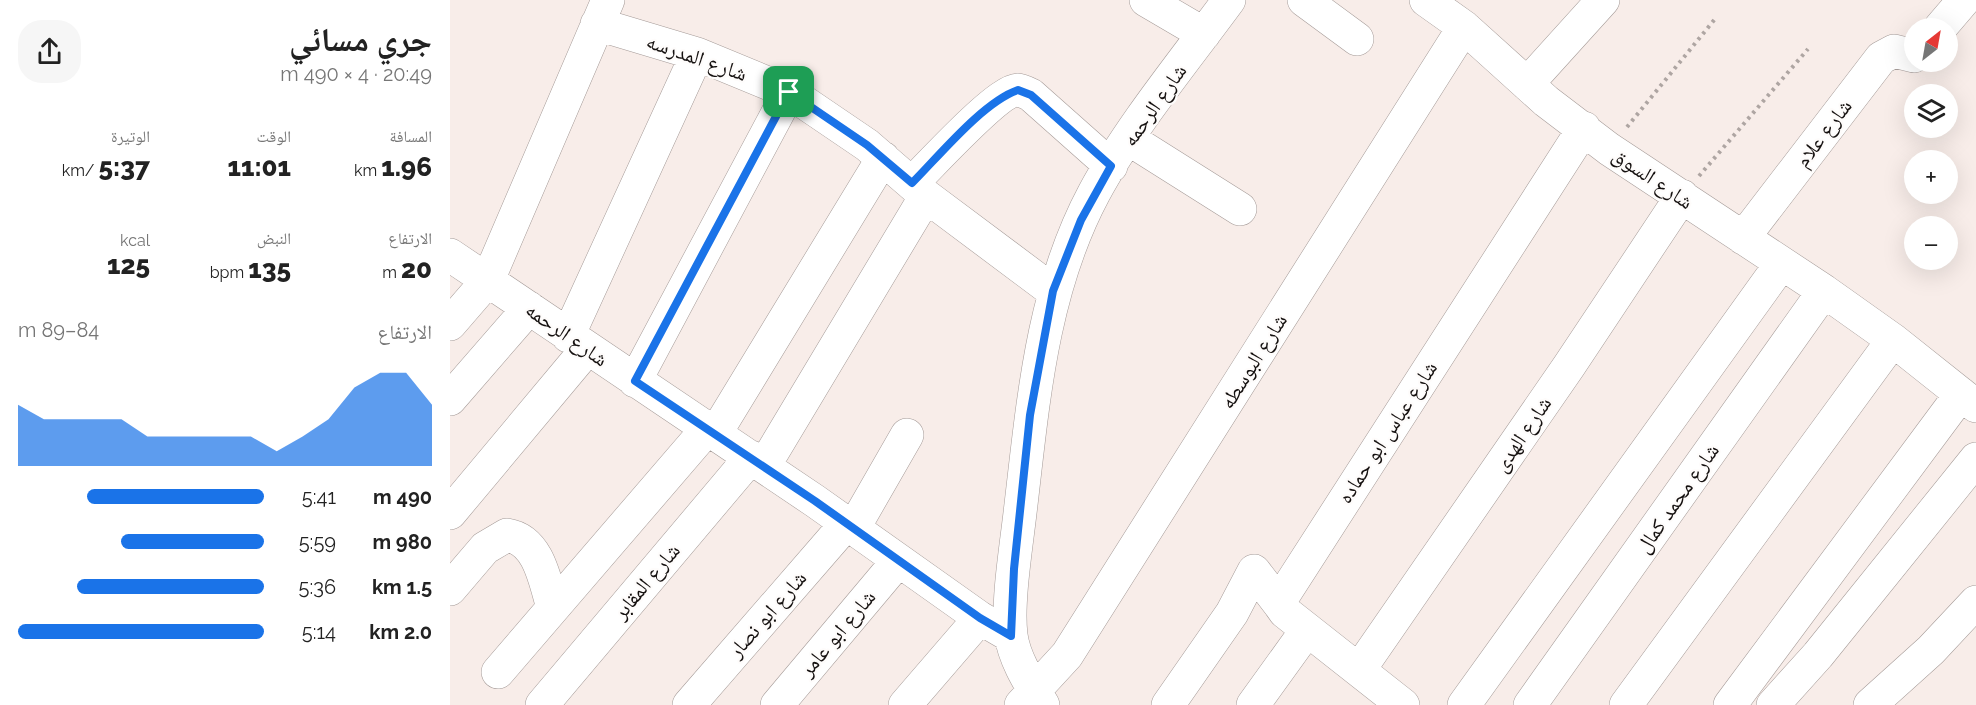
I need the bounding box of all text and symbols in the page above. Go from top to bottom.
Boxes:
north arrow [1904,18,1958,72]
map controls [1904,18,1958,270]
button: share [18,20,81,83]
text: جري مسائي [289,20,432,59]
street label: شارع المدرسه [643,28,751,87]
street label: شارع الرحمه [1117,59,1192,152]
text: 20:49 · 4 × 490 m [280,62,432,86]
pin [763,66,814,117]
icon: arrive [772,75,805,108]
button: layers [1904,84,1958,138]
street label: شارع علام [1789,94,1858,173]
text: الوتيرة [111,127,150,146]
text: الوقت [257,127,291,146]
text: المسافة [390,127,432,146]
street label: شارع السوق [1607,142,1698,215]
button: + [1904,150,1958,204]
text: 5:37 [99,152,150,182]
text: 11:01 [228,152,291,182]
text: 1.96 [381,152,432,182]
text: /km [62,161,99,180]
text: km [354,161,381,180]
button: − [1904,216,1958,270]
text: النبض [257,229,291,248]
text: الارتفاع [388,229,432,248]
text: kcal [120,231,150,250]
text: 125 [107,250,150,280]
text: 135 [248,254,291,284]
text: 20 [401,254,432,284]
text: bpm [210,263,248,282]
text: m [382,263,401,282]
street label: شارع الرحمه [520,297,613,372]
street label: شارع البوسطه [1214,309,1293,414]
text: 84–89 m [18,318,99,342]
text: الارتفاع [377,320,432,344]
street label: شارع عباس ابو حماده [1332,356,1443,508]
street label: شارع الهدى [1488,391,1557,477]
street label: شارع محمد كمال [1630,438,1725,558]
text: 5:41 [302,485,336,509]
text: 490 m [373,485,432,509]
text: 5:59 [299,530,336,554]
text: 980 m [372,530,432,554]
street label: شارع المقابر [606,538,686,625]
street label: شارع ابو نصار [722,566,812,664]
text: 5:36 [299,575,336,599]
text: 1.5 km [372,575,432,599]
street label: شارع ابو عامر [793,585,881,683]
text: 5:14 [302,620,336,644]
text: 2.0 km [369,620,432,644]

